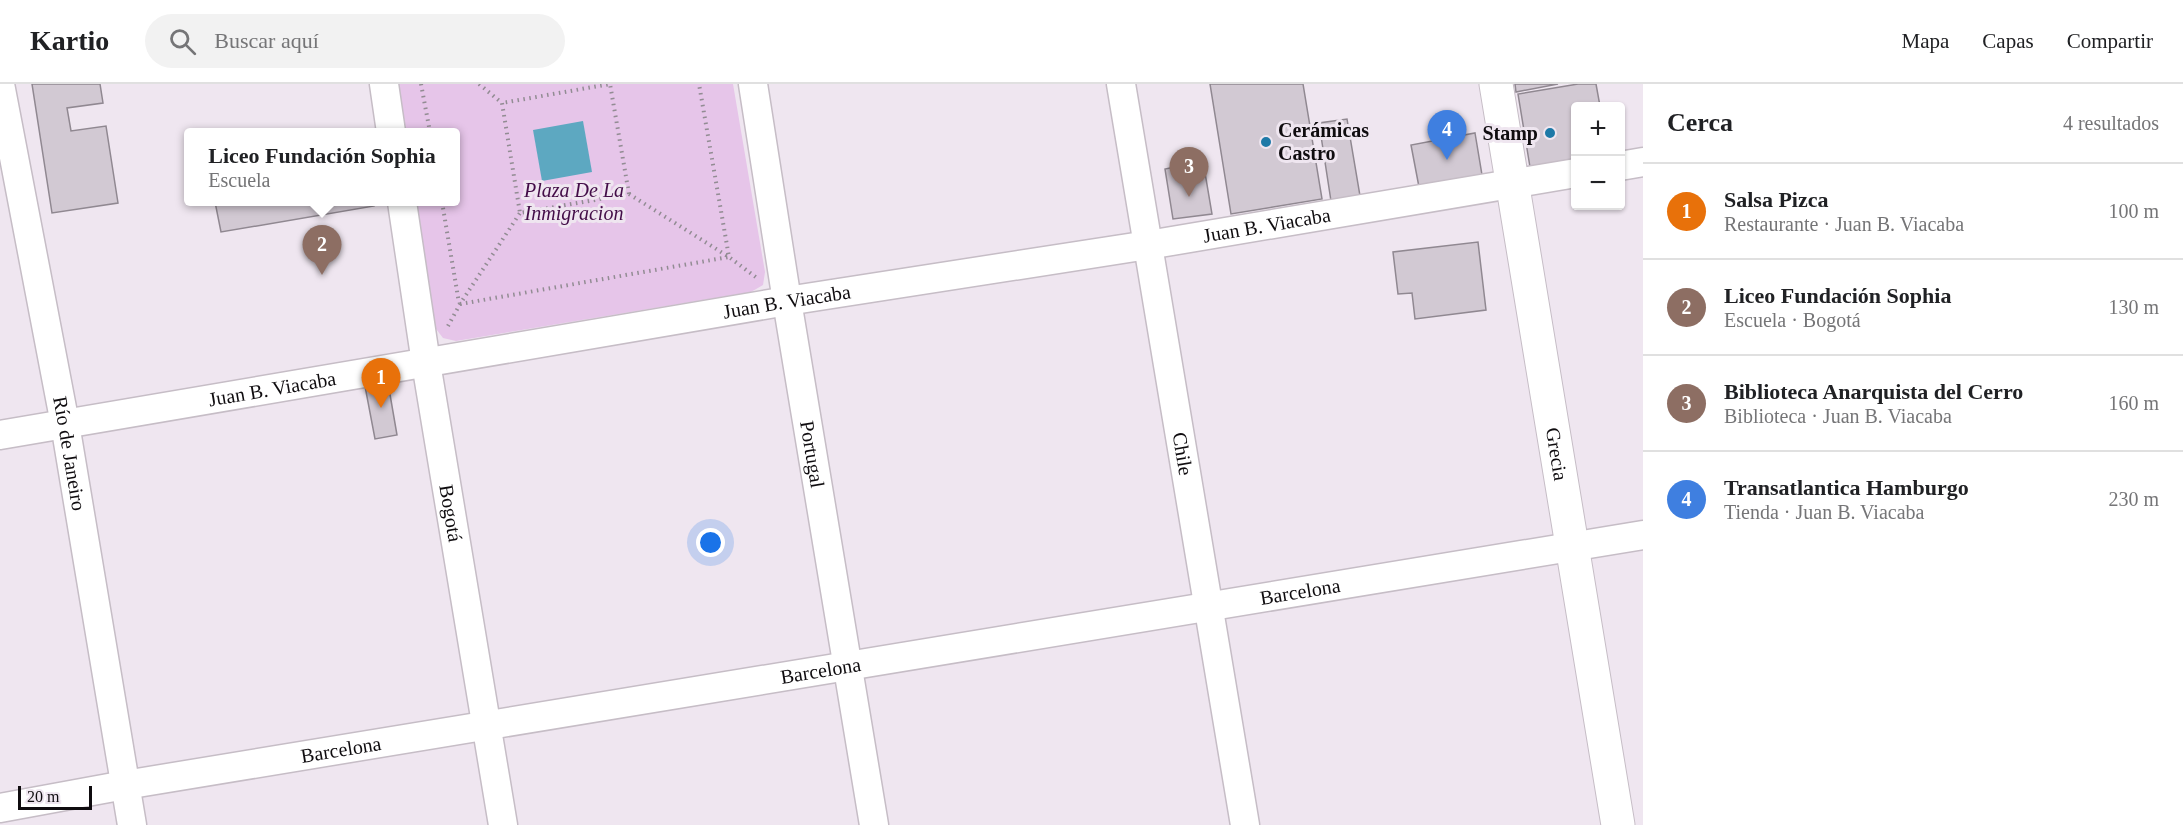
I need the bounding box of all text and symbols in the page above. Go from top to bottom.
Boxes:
search box [145,14,565,68]
text: Kartio [30,25,109,56]
icon: search [166,25,199,58]
text: Buscar aquí [214,28,319,53]
text: Mapa [1902,29,1949,53]
text: Capas [1982,29,2034,53]
text: Compartir [2067,29,2153,53]
map controls [1571,102,1625,210]
button: + [1571,102,1625,156]
text: Cerca [1667,108,1733,137]
pin: 4 [1428,110,1466,160]
text: 4 resultados [2063,112,2159,134]
place label: Cerámicas Castro [1278,119,1369,164]
place label: Stamp [1482,122,1538,145]
marker: Stamp [1543,126,1557,140]
popup [184,128,460,206]
marker: Cerámicas Castro [1259,135,1273,149]
text: Liceo Fundación Sophia [208,143,436,168]
pin: 3 [1170,147,1208,197]
button: − [1571,156,1625,210]
text: Escuela [208,169,270,191]
park label: Plaza De La Inmigracion [523,179,624,225]
text: Salsa Pizca [1724,187,1829,212]
text: 1 [1682,200,1692,222]
text: 100 m [2108,200,2159,222]
street label: Juan B. Viacaba [1201,203,1332,247]
text: Restaurante · Juan B. Viacaba [1724,213,1964,235]
pin: 2 [302,226,342,275]
street label: Juan B. Viacaba [721,280,852,323]
text: Liceo Fundación Sophia [1724,283,1951,308]
text: 2 [1682,296,1692,318]
text: 130 m [2108,296,2159,318]
text: Escuela · Bogotá [1724,309,1861,331]
pin: 1 [362,358,400,408]
street label: Juan B. Viacaba [207,367,338,410]
text: Biblioteca Anarquista del Cerro [1724,379,2023,404]
text: 3 [1682,392,1692,414]
text: 160 m [2108,392,2159,414]
street label: Río de Janeiro [49,394,90,512]
text: Biblioteca · Juan B. Viacaba [1724,405,1952,427]
street label: Portugal [796,419,829,490]
street label: Grecia [1542,426,1572,482]
street label: Chile [1168,431,1197,477]
text: Transatlantica Hamburgo [1724,475,1969,500]
street label: Bogotá [435,483,467,544]
text: 4 [1682,488,1692,510]
text: 230 m [2108,488,2159,510]
text: Tienda · Juan B. Viacaba [1724,501,1924,523]
your location [696,528,725,557]
street label: Barcelona [1258,574,1342,609]
street label: Barcelona [779,653,862,688]
street label: Barcelona [299,732,383,767]
scale bar [18,783,92,810]
text: 20 m [27,788,59,805]

